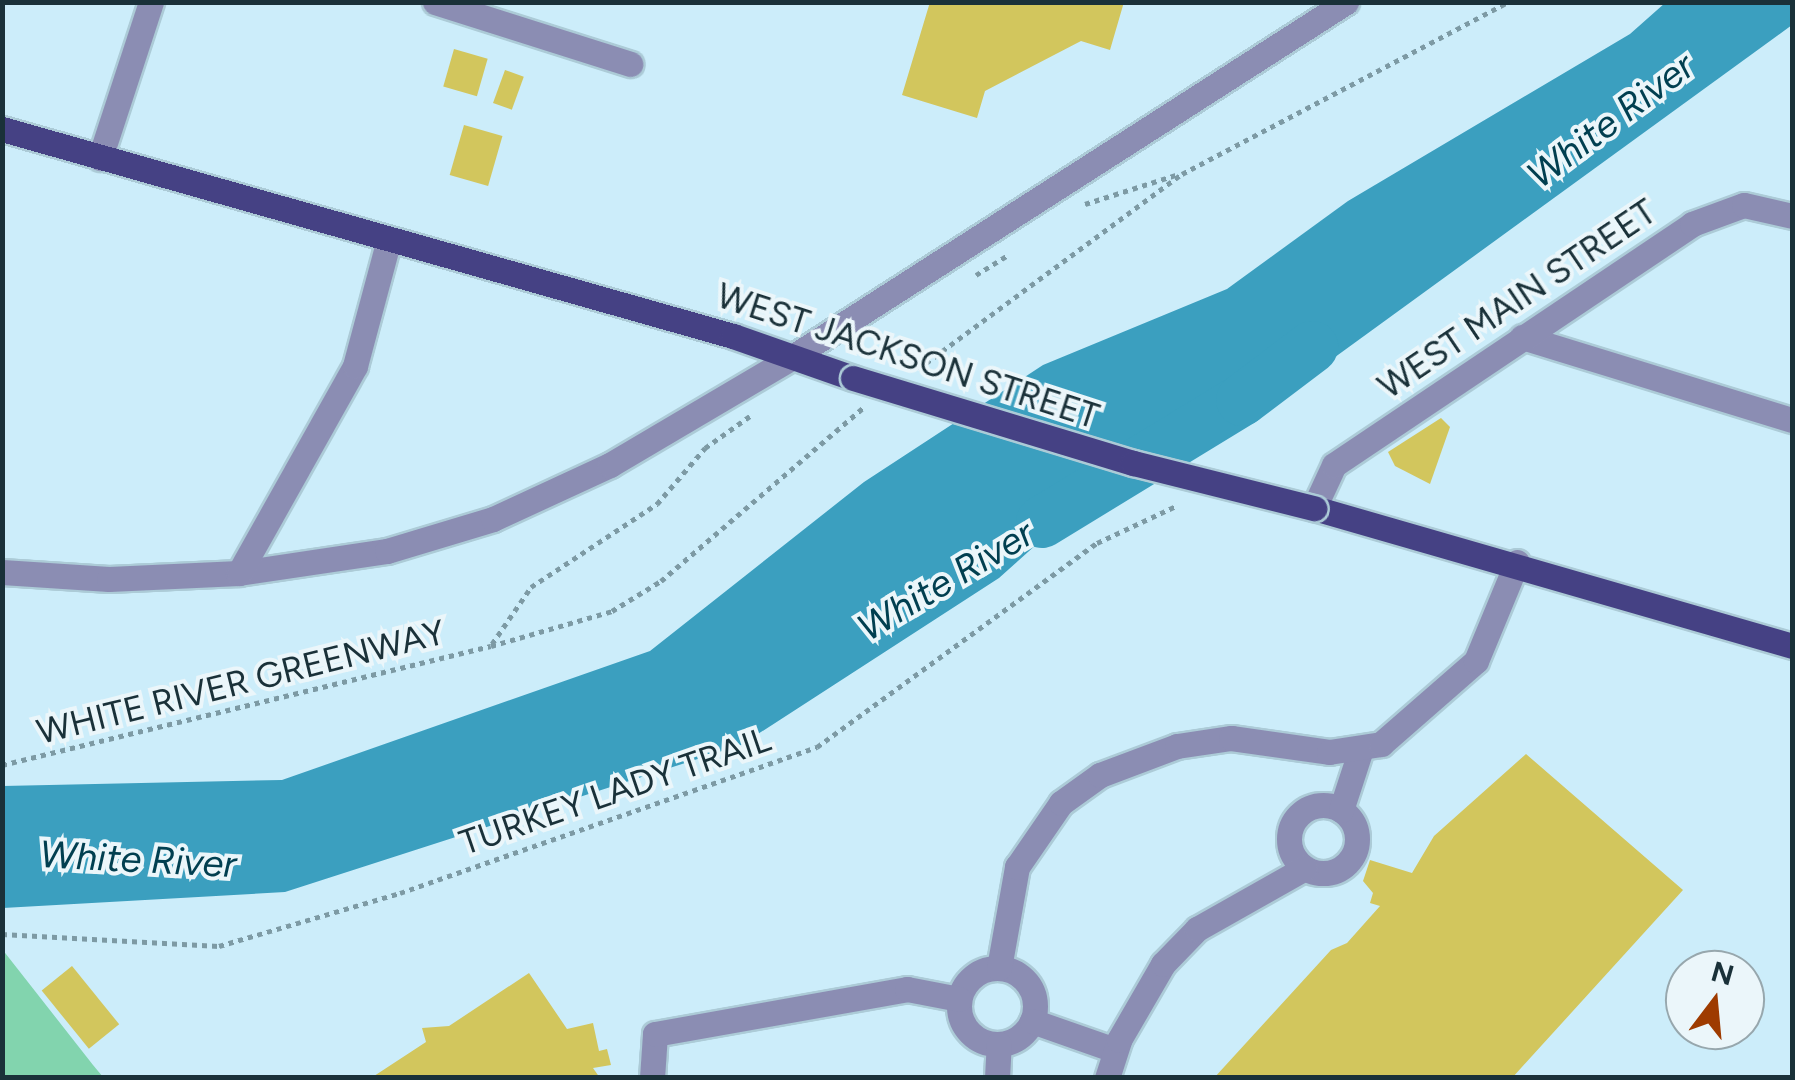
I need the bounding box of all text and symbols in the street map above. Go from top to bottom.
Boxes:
water label: White River [1519,44,1703,198]
street label: WEST MAIN STREET [1370,191,1664,407]
street label: WEST JACKSON STREET [712,274,1104,438]
water label: White River [850,511,1042,651]
street label: WHITE RIVER GREENWAY [33,611,449,753]
street label: TURKEY LADY TRAIL [454,718,776,864]
water label: White River [38,832,238,888]
north arrow [1665,950,1765,1050]
text: N [1708,954,1738,992]

